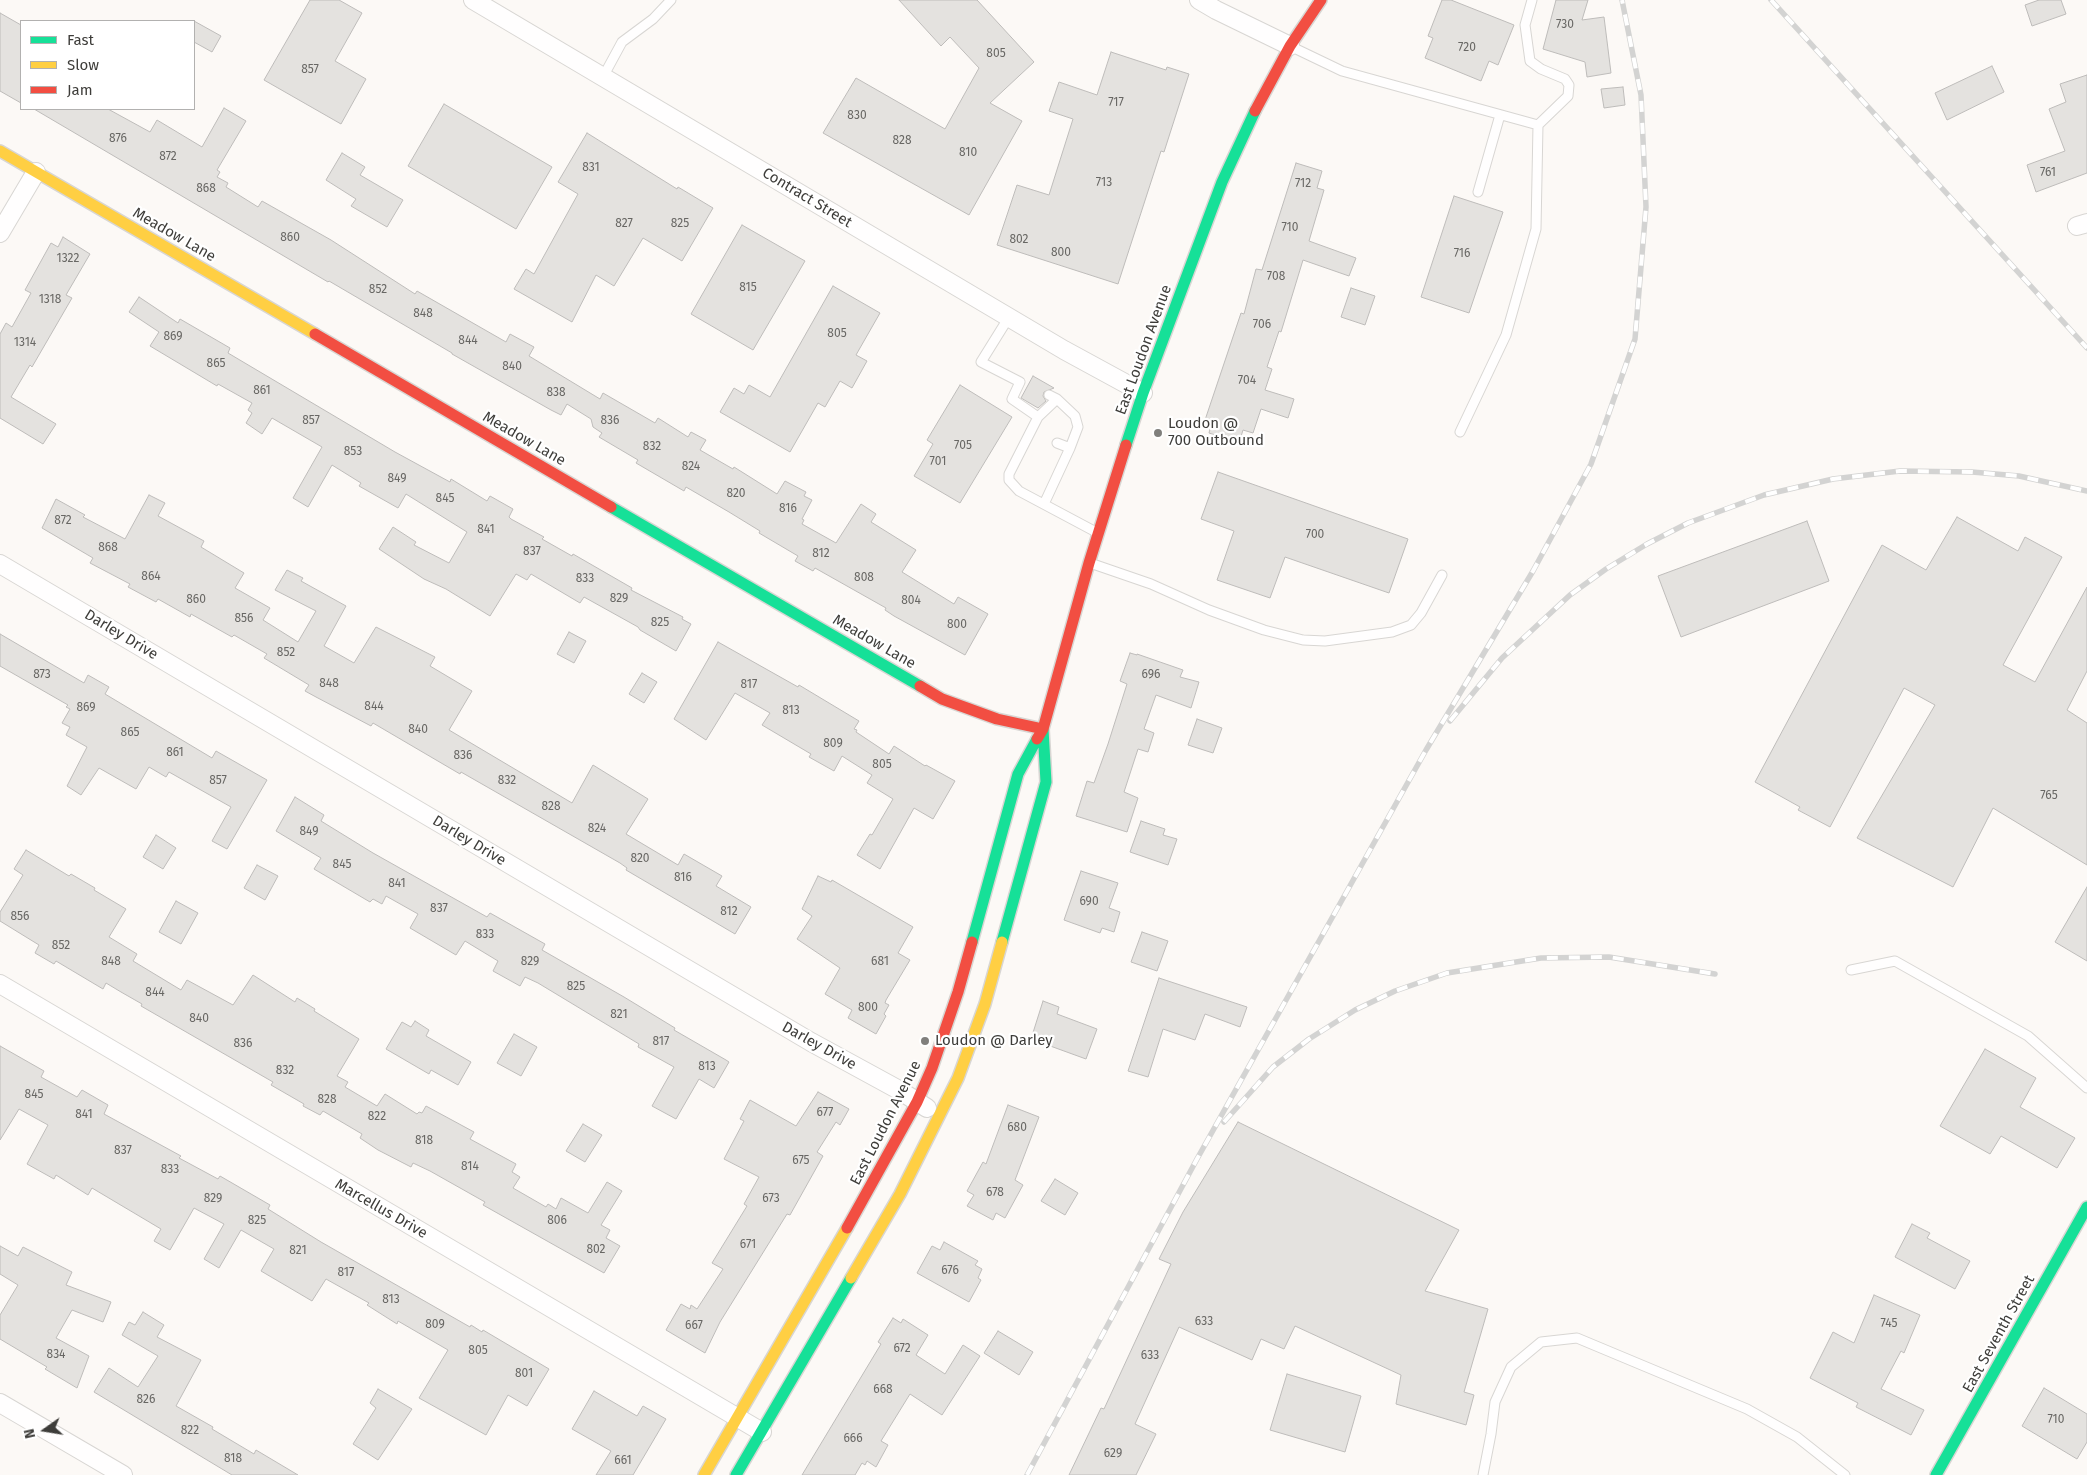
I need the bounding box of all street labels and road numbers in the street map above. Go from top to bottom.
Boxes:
street label: Contract Street [759,164,855,232]
street label: Meadow Lane [129,204,219,266]
street label: East Loudon Avenue [1112,282,1176,418]
street label: Meadow Lane [479,408,569,470]
street label: Darley Drive [81,606,161,664]
street label: Meadow Lane [829,611,919,673]
street label: Darley Drive [429,812,509,870]
street label: Darley Drive [779,1018,859,1074]
street label: East Loudon Avenue [847,1058,925,1188]
street label: Marcellus Drive [332,1175,430,1243]
street label: East Seventh Street [1959,1272,2039,1396]

